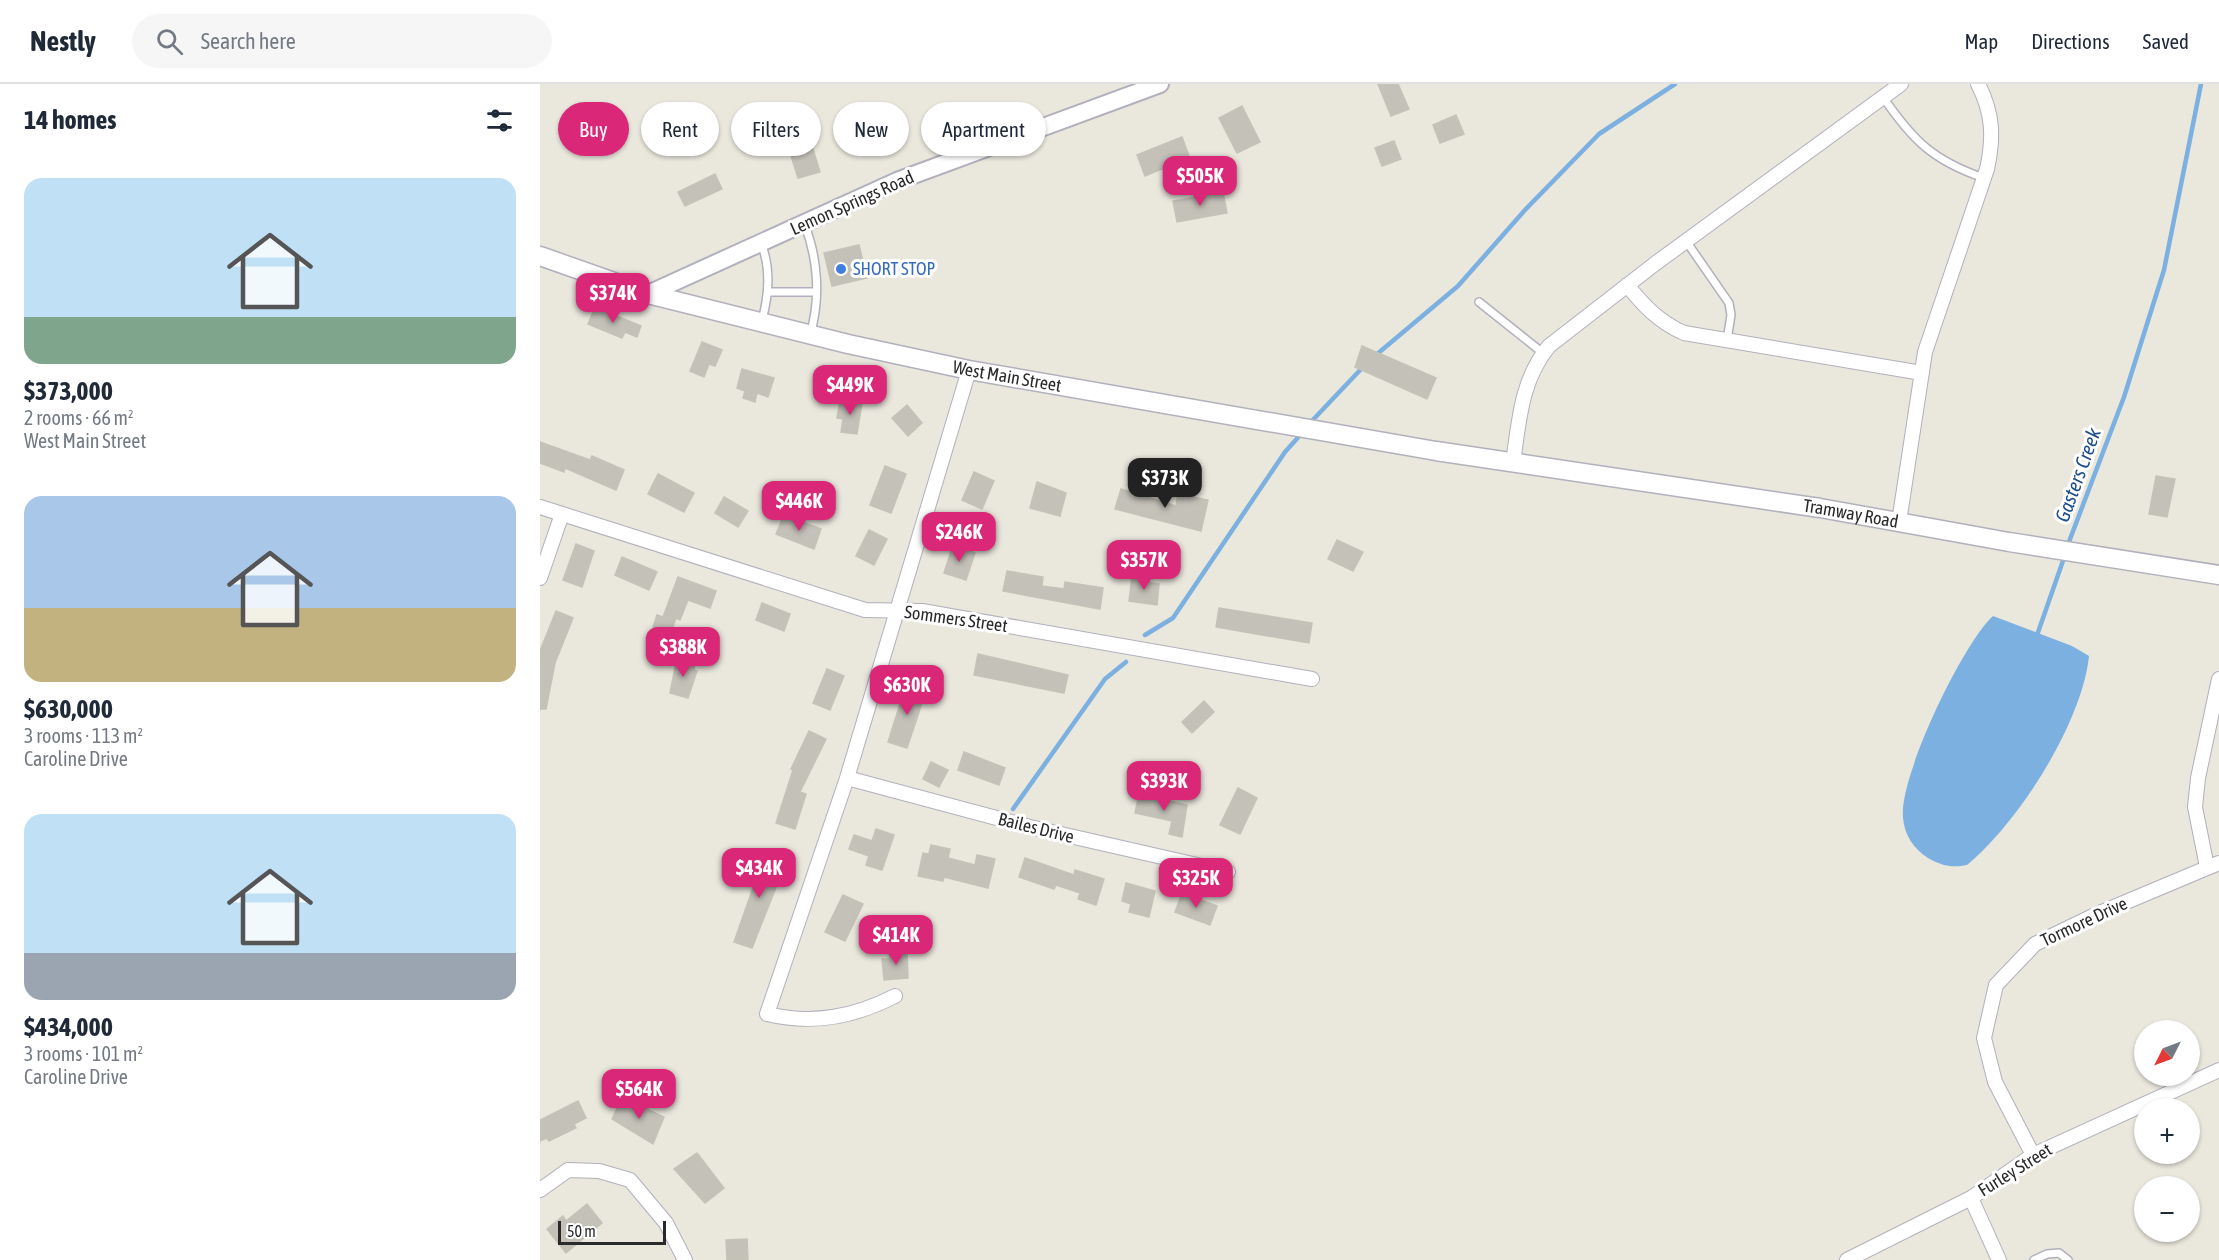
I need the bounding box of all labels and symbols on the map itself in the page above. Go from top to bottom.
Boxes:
pin: $505K [1158,156,1242,207]
street label: Lemon Springs Road [787,166,917,239]
place label: SHORT STOP [853,258,936,279]
marker: SHORT STOP [834,262,848,276]
pin: $374K [571,273,655,324]
street label: West Main Street [951,356,1063,396]
pin: $449K [808,365,892,416]
water label: Gasters Creek [2050,425,2105,525]
pin: $373K [1123,458,1207,509]
pin: $446K [757,481,841,532]
street label: Tramway Road [1802,495,1900,532]
pin: $246K [917,512,1001,563]
pin: $357K [1102,540,1186,591]
street label: Sommers Street [903,601,1009,636]
pin: $388K [641,627,725,678]
pin: $630K [865,665,949,716]
pin: $393K [1122,761,1206,812]
street label: Bailes Drive [996,808,1076,847]
pin: $434K [717,848,801,899]
pin: $325K [1154,858,1238,909]
street label: Tormore Drive [2037,892,2130,951]
pin: $414K [854,915,938,966]
north arrow [2134,1020,2200,1086]
pin: $564K [597,1069,681,1120]
street label: Furley Street [1974,1139,2056,1200]
scale bar [558,1218,666,1246]

